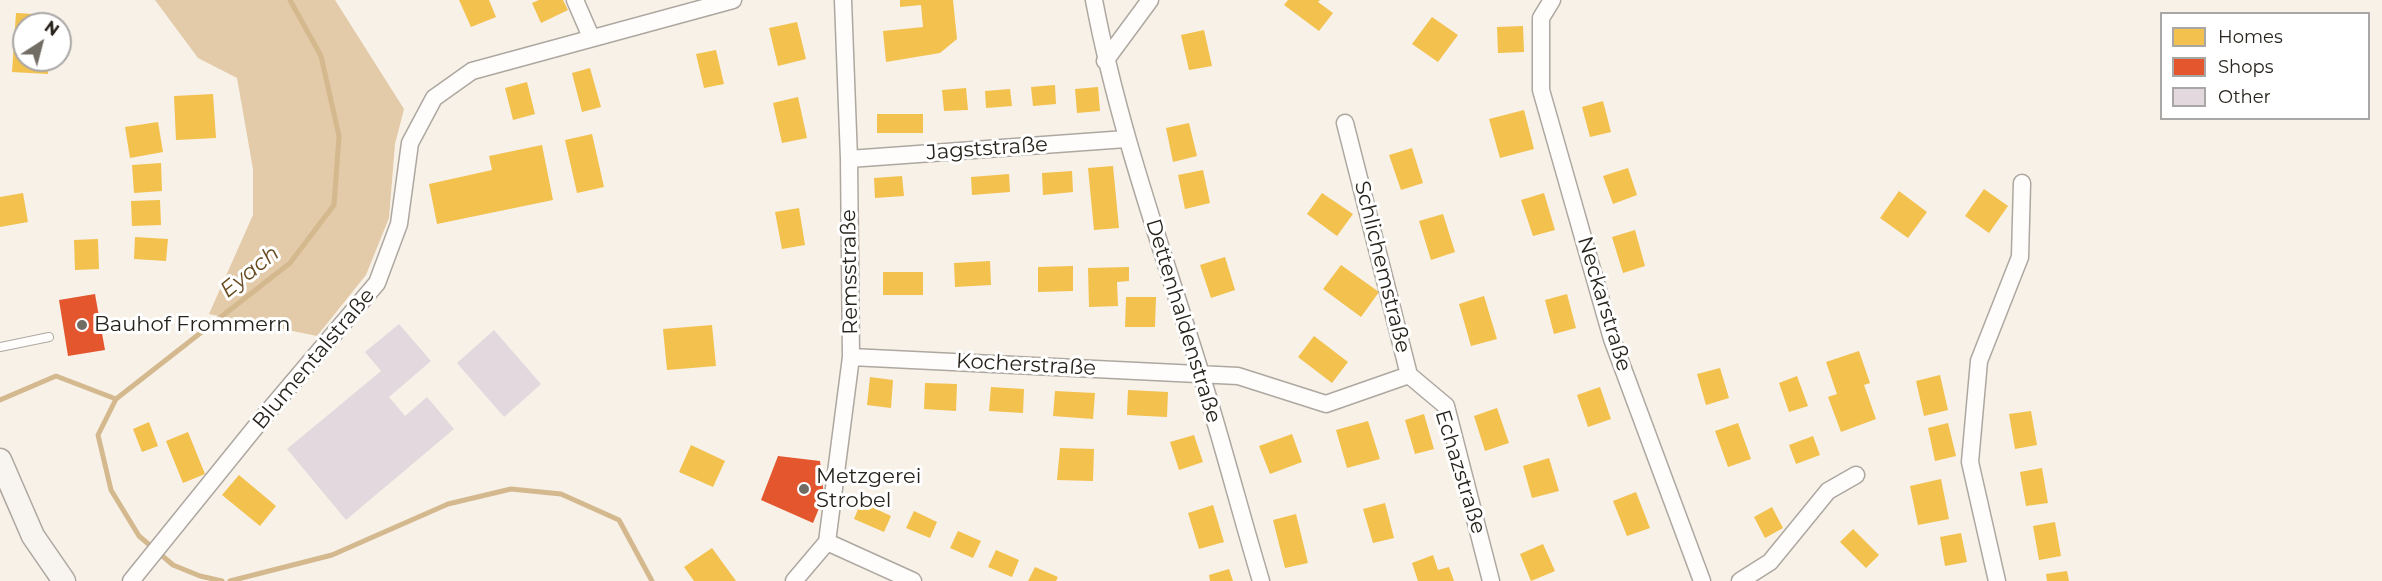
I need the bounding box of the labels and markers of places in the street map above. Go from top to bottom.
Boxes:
place label: Bauhof Frommern [94,312,290,338]
marker: Bauhof Frommern [75,318,89,332]
place label: Metzgerei Strobel [816,464,921,514]
marker: Metzgerei Strobel [797,482,811,496]

